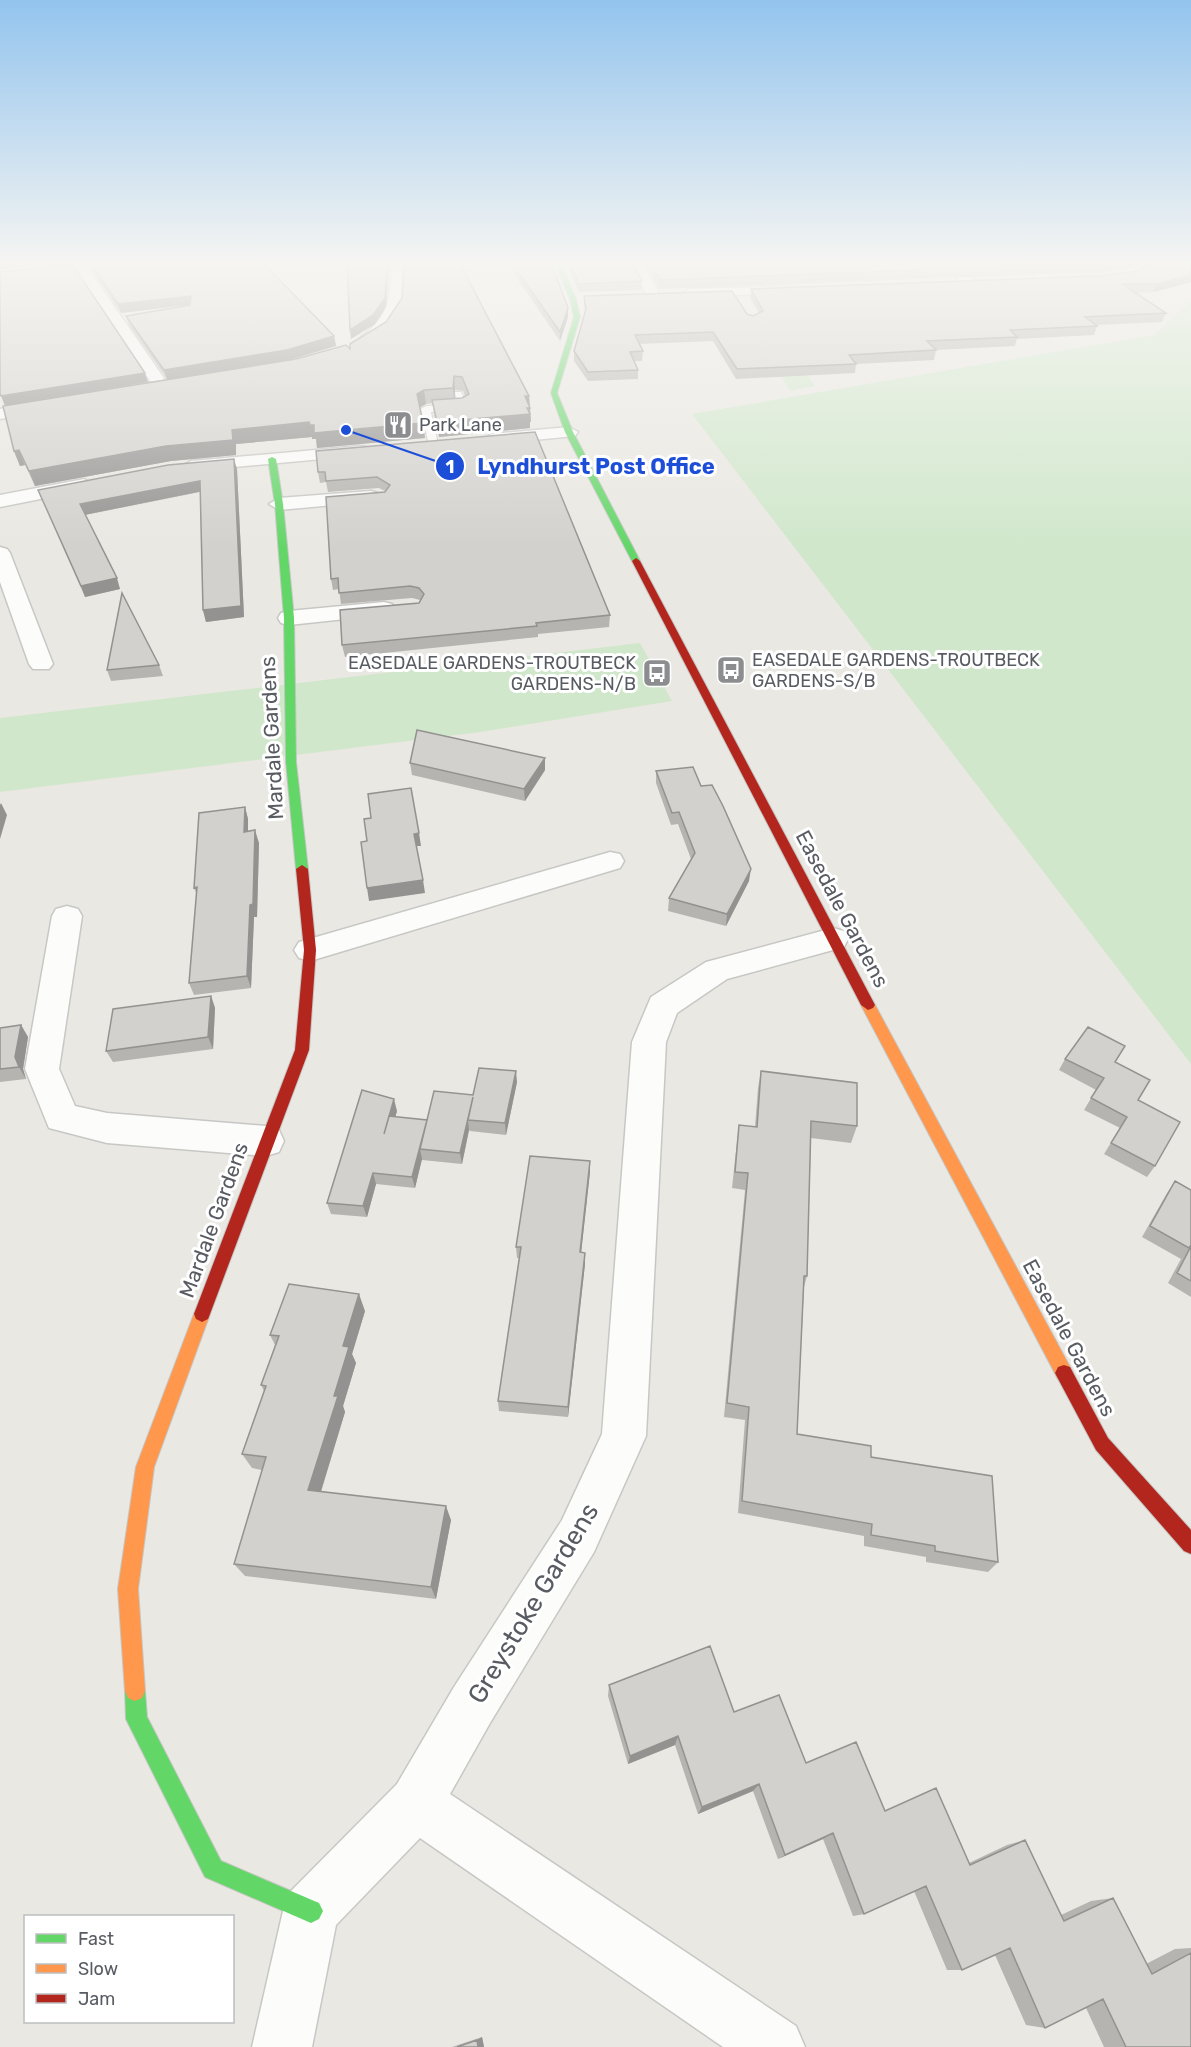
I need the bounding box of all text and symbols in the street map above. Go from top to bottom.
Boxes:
restaurant icon: Park Lane [382,409,414,441]
place label: Park Lane [419,414,502,436]
callout: Lyndhurst Post Office [435,446,727,486]
text: Lyndhurst Post Office [477,453,715,480]
text: 1 [446,456,454,478]
place label: EASEDALE GARDENS-TROUTBECK GARDENS-S/B [752,649,1040,692]
place label: EASEDALE GARDENS-TROUTBECK GARDENS-N/B [348,652,636,695]
bus stop icon: EASEDALE GARDENS-TROUTBECK GARDENS-S/B [715,654,747,686]
street label: Mardale Gardens [255,656,288,820]
bus stop icon: EASEDALE GARDENS-TROUTBECK GARDENS-N/B [641,657,673,689]
street label: Easedale Gardens [791,826,894,992]
street label: Mardale Gardens [174,1139,253,1301]
street label: Easedale Gardens [1018,1255,1121,1421]
street label: Greystoke Gardens [461,1498,605,1709]
legend [24,1915,234,2023]
text: Fast [78,1928,114,1950]
text: Slow [78,1958,118,1980]
text: Jam [78,1988,115,2010]

